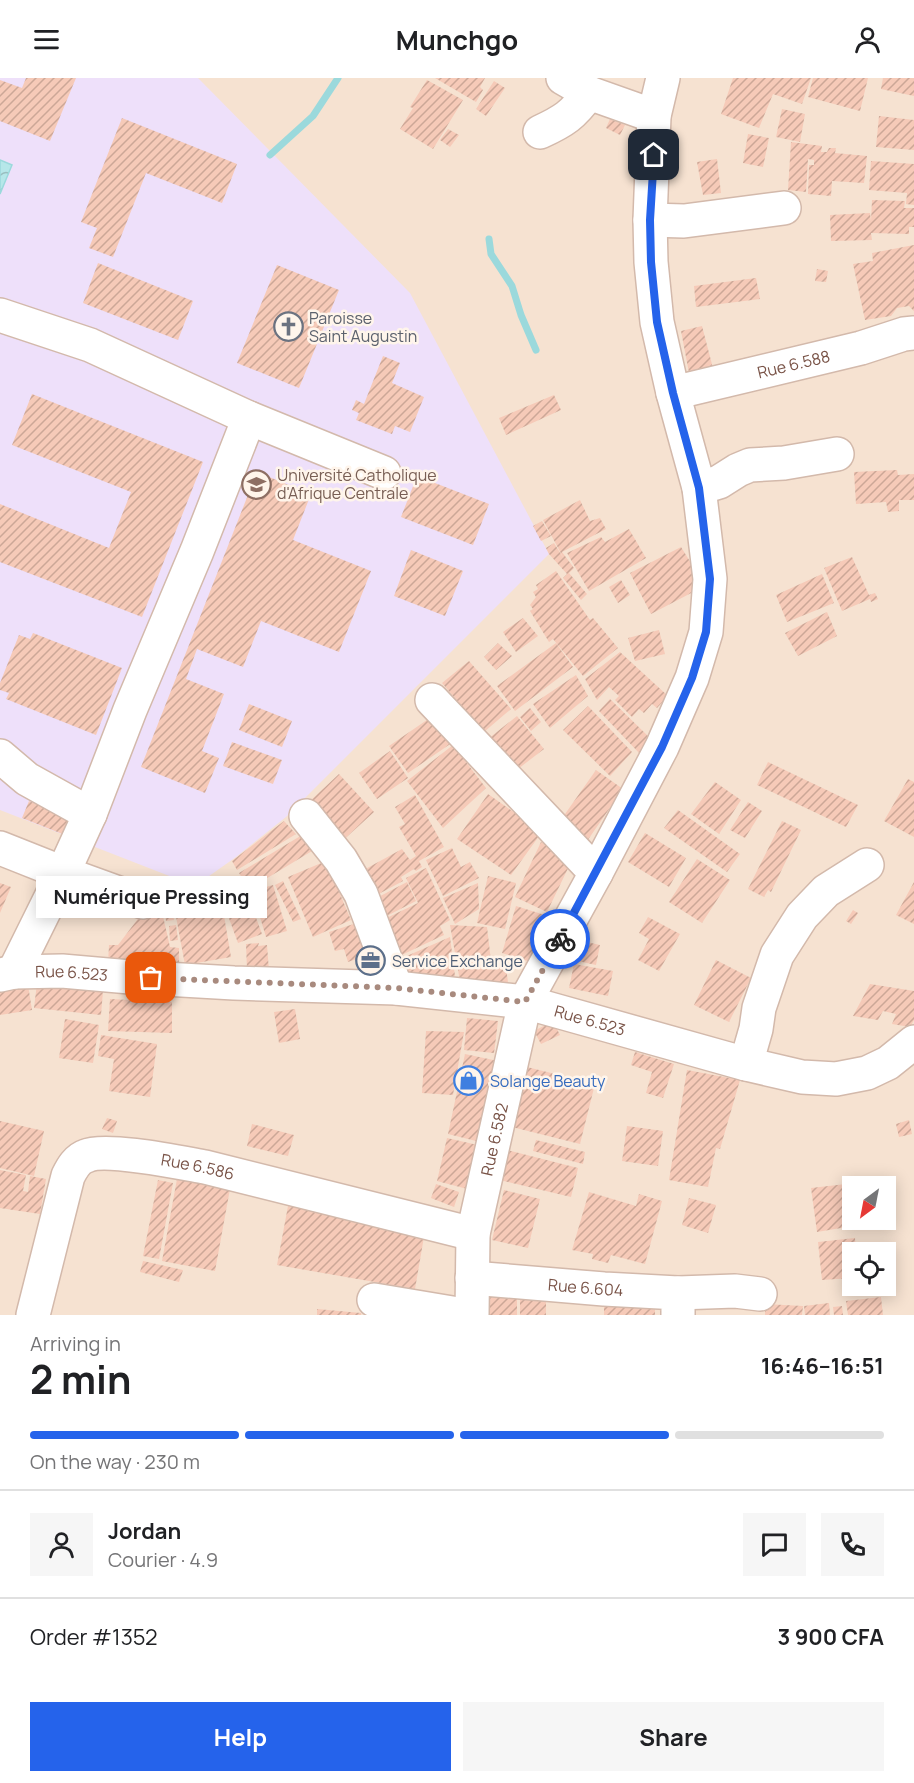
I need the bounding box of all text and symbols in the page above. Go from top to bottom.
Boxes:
text: Munchgo [396,21,518,58]
icon: menu [30,23,63,56]
icon: person [851,23,884,56]
pin [628,129,679,180]
icon: home [637,138,670,171]
place label: Paroisse Saint Augustin [309,307,417,347]
church icon: Paroisse Saint Augustin [272,311,304,343]
street label: Rue 6.588 [755,345,832,383]
place label: Université Catholique d'Afrique Centrale [277,464,437,504]
school or university icon: Université Catholique d'Afrique Centrale [240,468,272,500]
callout: Numérique Pressing [36,876,266,918]
text: Numérique Pressing [53,883,250,910]
courier [530,909,590,969]
icon: bike [544,923,577,956]
office icon: Service Exchange [355,945,387,977]
place label: Service Exchange [392,950,523,972]
pin [125,952,176,1003]
street label: Rue 6.523 [35,960,109,986]
icon: bag [134,961,167,994]
street label: Rue 6.523 [552,1000,628,1041]
shop icon: Solange Beauty [453,1065,485,1097]
place label: Solange Beauty [490,1070,606,1092]
street label: Rue 6.582 [475,1101,513,1178]
street label: Rue 6.586 [159,1148,237,1185]
north arrow [842,1176,896,1230]
map controls [842,1176,896,1296]
button: locate [842,1242,896,1296]
street label: Rue 6.604 [547,1273,624,1301]
text: Arriving in [30,1330,121,1357]
text: 16:46–16:51 [761,1351,884,1381]
text: 2 min [30,1352,131,1406]
text: On the way · 230 m [30,1448,200,1475]
button: person [30,1513,93,1576]
button: chat [743,1513,806,1576]
button: phone [821,1513,884,1576]
text: Jordan [108,1516,181,1546]
text: Courier · 4.9 [108,1546,218,1573]
text: Order #1352 [30,1622,157,1652]
text: 3 900 CFA [777,1622,884,1652]
button: Help [30,1702,451,1771]
button: Share [463,1702,884,1771]

